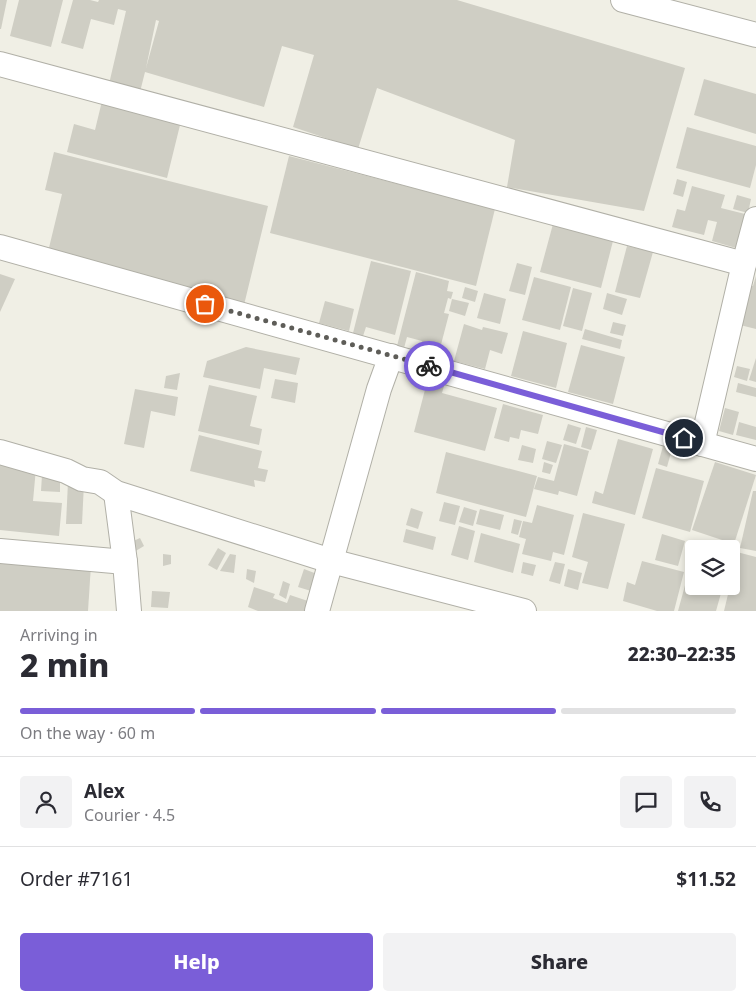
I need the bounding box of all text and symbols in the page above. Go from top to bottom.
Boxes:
pin [184,283,226,325]
icon: bag [191,290,219,318]
courier [404,341,454,391]
icon: bike [415,352,443,380]
pin [663,417,705,459]
icon: home [670,424,698,452]
map controls [685,540,740,595]
button: layers [685,540,740,595]
text: Arriving in [20,624,98,646]
text: 22:30–22:35 [628,641,736,667]
text: 2 min [20,643,109,686]
text: On the way · 60 m [20,722,155,744]
button: person [20,776,72,828]
button: chat [620,776,672,828]
button: phone [684,776,736,828]
text: Alex [84,778,125,804]
text: Courier · 4.5 [84,804,175,826]
text: Order #7161 [20,866,133,892]
text: $11.52 [676,866,736,892]
button: Help [20,933,373,991]
button: Share [383,933,736,991]

